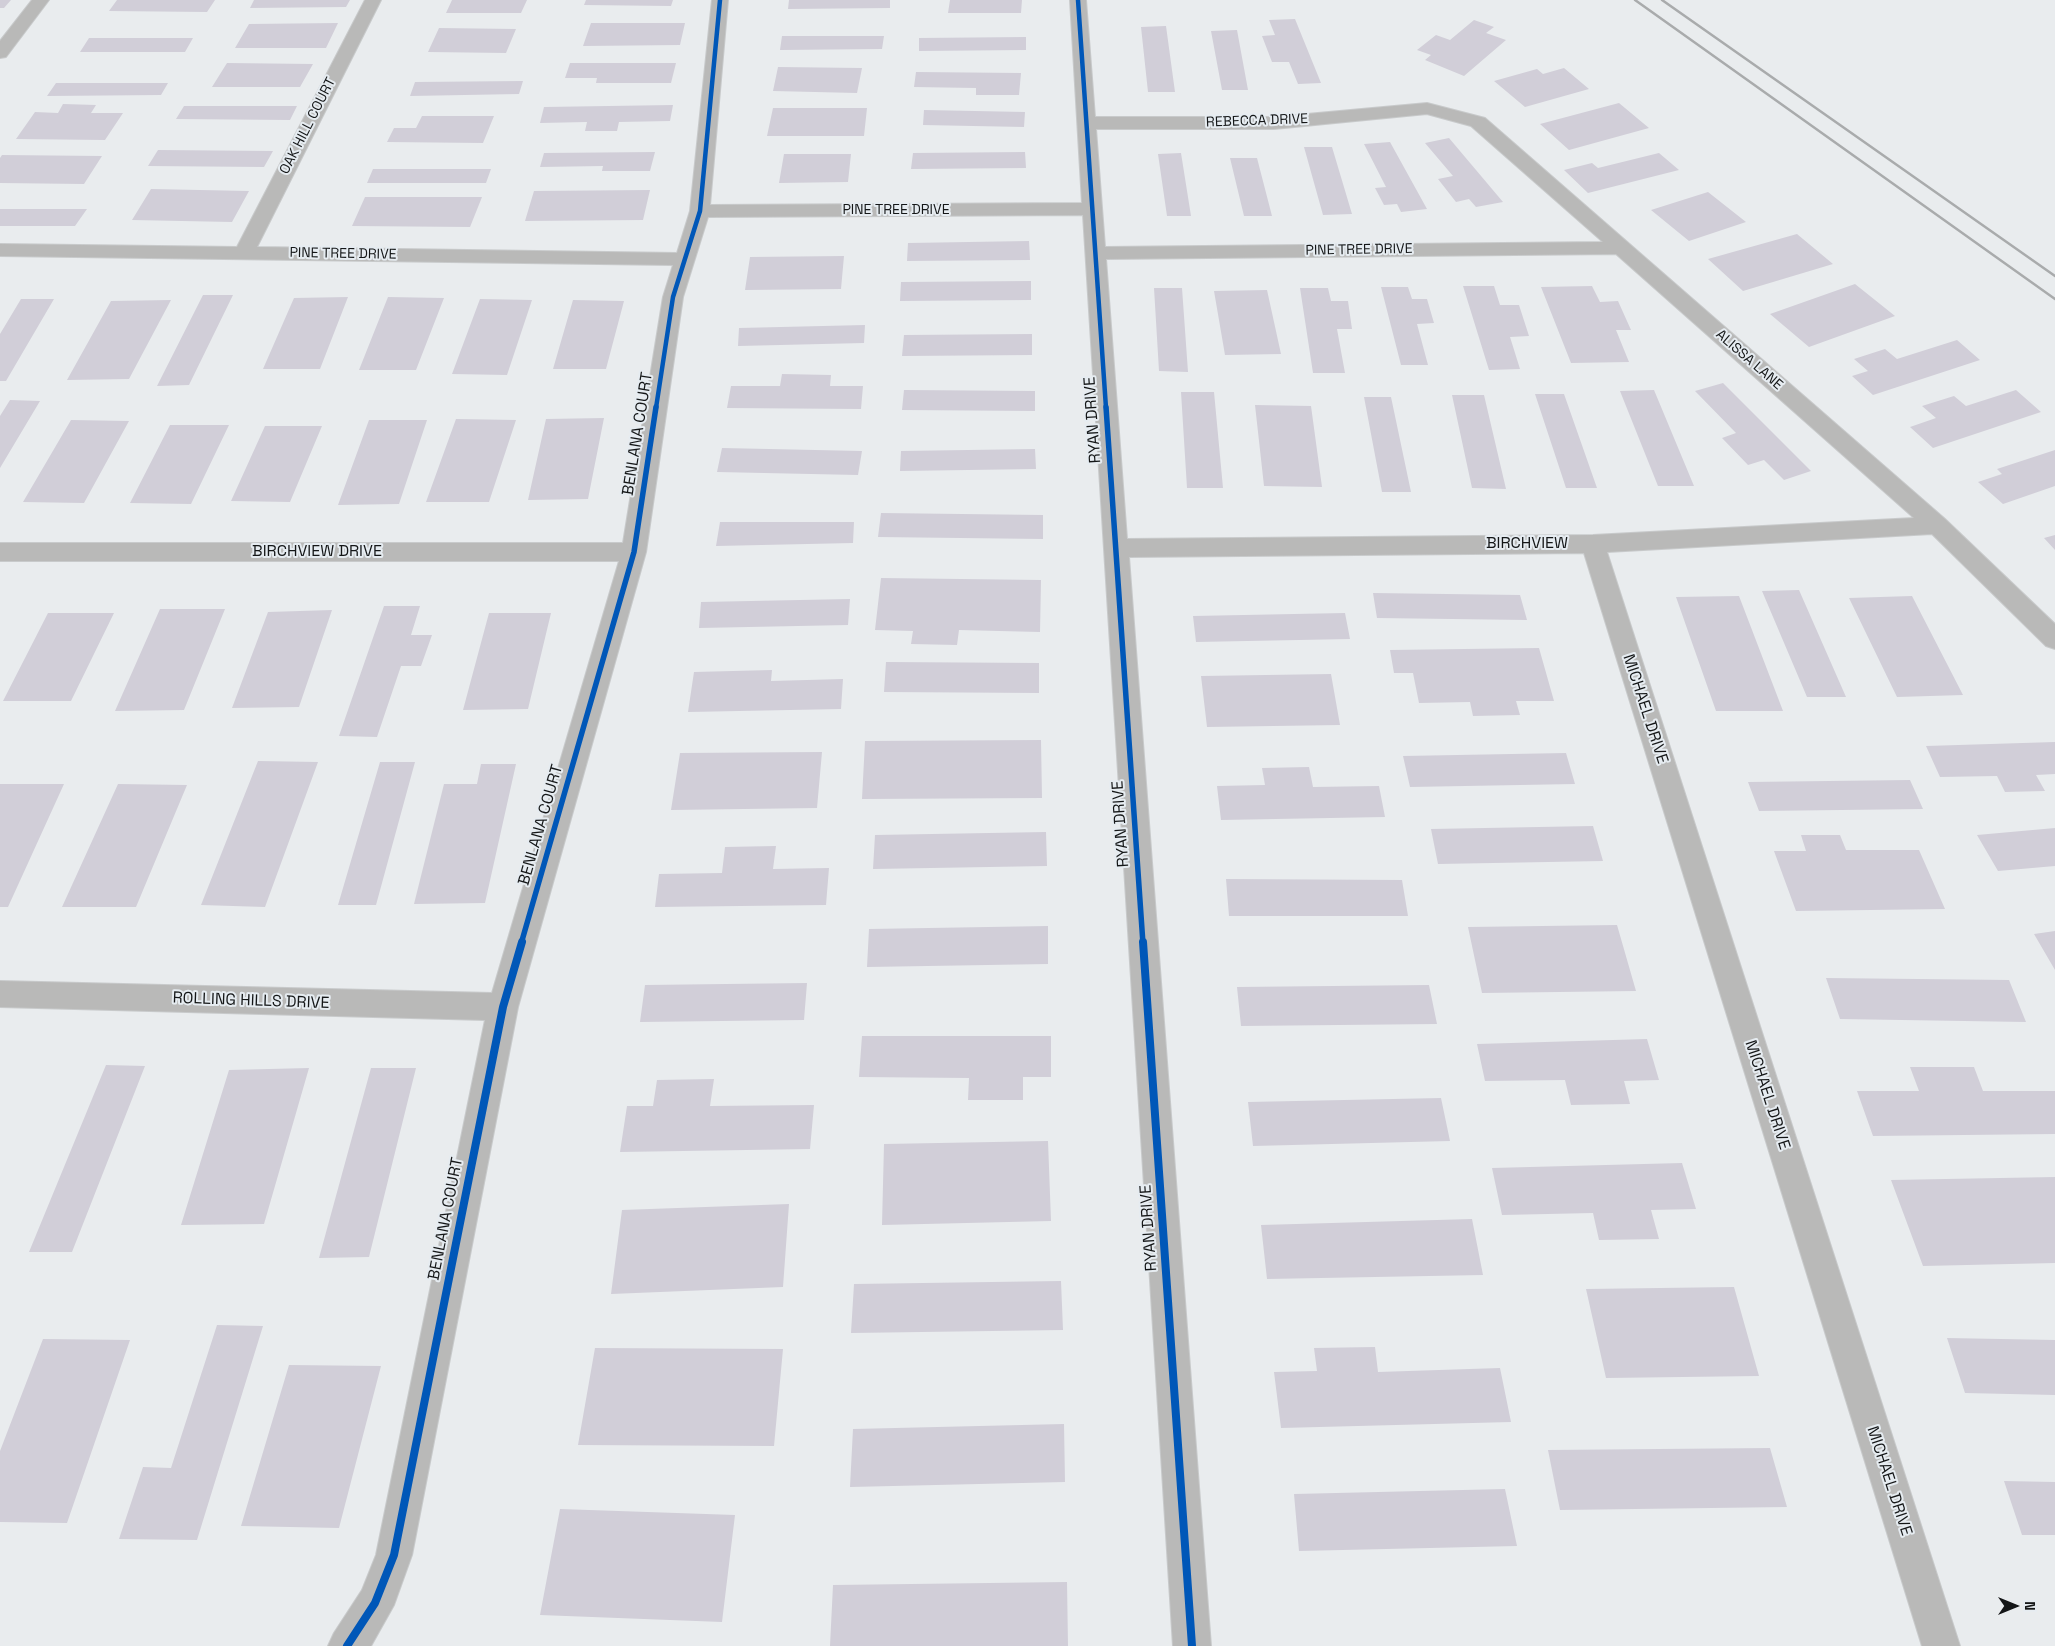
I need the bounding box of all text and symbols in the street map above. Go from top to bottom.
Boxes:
street label: OAK HILL COURT [276,75,340,177]
street label: REBECCA DRIVE [1206,111,1308,131]
street label: PINE TREE DRIVE [842,202,950,218]
street label: PINE TREE DRIVE [1305,241,1413,259]
street label: PINE TREE DRIVE [289,245,397,263]
street label: ALISSA LANE [1712,326,1786,394]
street label: BENLANA COURT [619,371,657,497]
street label: RYAN DRIVE [1080,376,1106,464]
street label: BIRCHVIEW [1486,534,1568,554]
street label: BIRCHVIEW DRIVE [252,542,382,562]
street label: MICHAEL DRIVE [1618,652,1672,766]
street label: BENLANA COURT [515,762,567,888]
street label: RYAN DRIVE [1108,780,1134,868]
street label: ROLLING HILLS DRIVE [172,989,330,1013]
street label: MICHAEL DRIVE [1740,1038,1794,1152]
street label: BENLANA COURT [425,1156,467,1282]
street label: RYAN DRIVE [1136,1184,1162,1272]
street label: MICHAEL DRIVE [1862,1424,1916,1538]
north arrow [1990,1581,2040,1631]
text: N [2021,1601,2039,1611]

